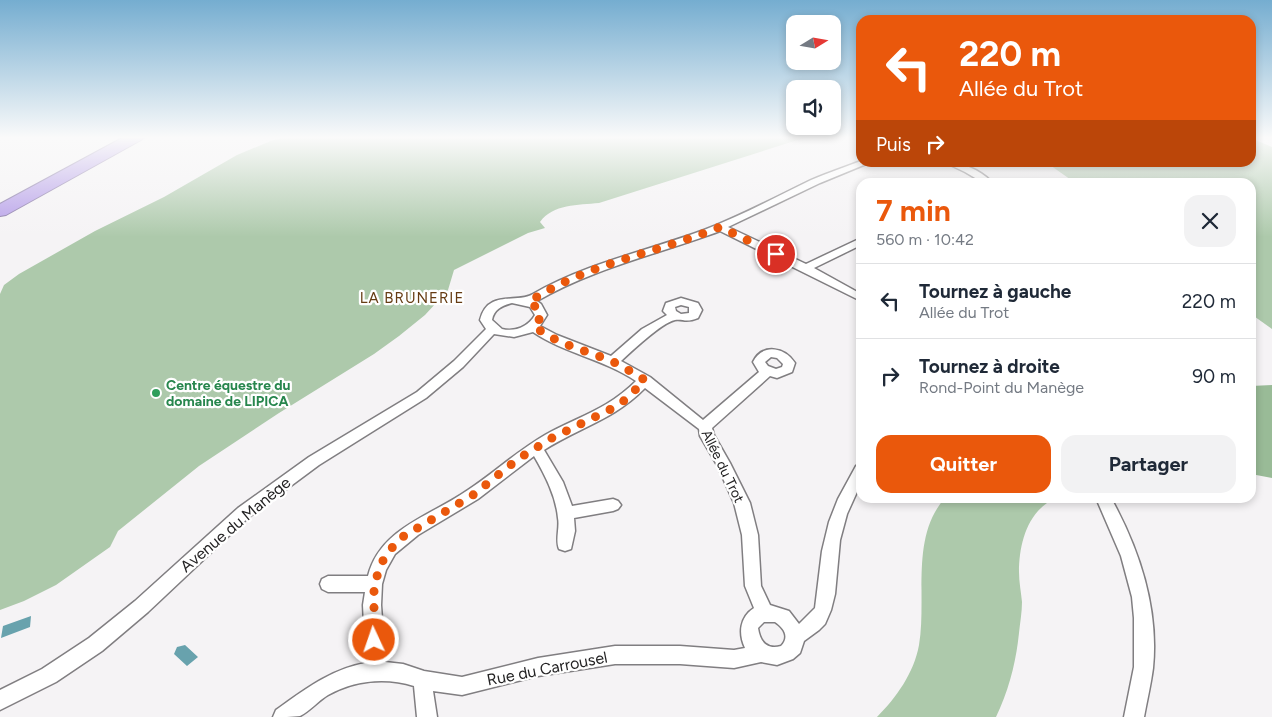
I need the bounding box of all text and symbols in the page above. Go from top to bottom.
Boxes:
north arrow [786,15,841,70]
map controls [786,15,841,135]
text: 220 m [959,33,1061,75]
icon: left [876,35,941,100]
text: Allée du Trot [959,75,1083,102]
button: sound [786,80,841,135]
icon: right [921,130,949,158]
text: Puis [876,133,911,156]
text: 7 min [876,192,951,229]
button: close [1184,195,1236,247]
text: 560 m · 10:42 [876,230,974,249]
pin [755,233,797,275]
icon: arrive [762,240,790,268]
text: Tournez à gauche [919,280,1071,303]
icon: left [876,287,904,315]
district label: LA BRUNERIE [360,289,464,307]
text: 220 m [1182,290,1236,313]
text: Allée du Trot [919,303,1009,322]
text: Tournez à droite [919,355,1060,378]
icon: right [876,362,904,390]
text: 90 m [1192,365,1236,388]
place label: Centre équestre du domaine de LIPICA [166,377,291,410]
text: Rond-Point du Manège [919,378,1084,397]
marker: Centre équestre du domaine de LIPICA [150,387,162,399]
street label: Allée du Trot [698,427,748,505]
button: Quitter [876,435,1051,493]
button: Partager [1061,435,1236,493]
street label: Avenue du Manège [176,473,294,576]
position arrow [347,613,399,665]
street label: Rue du Carrousel [485,647,609,689]

